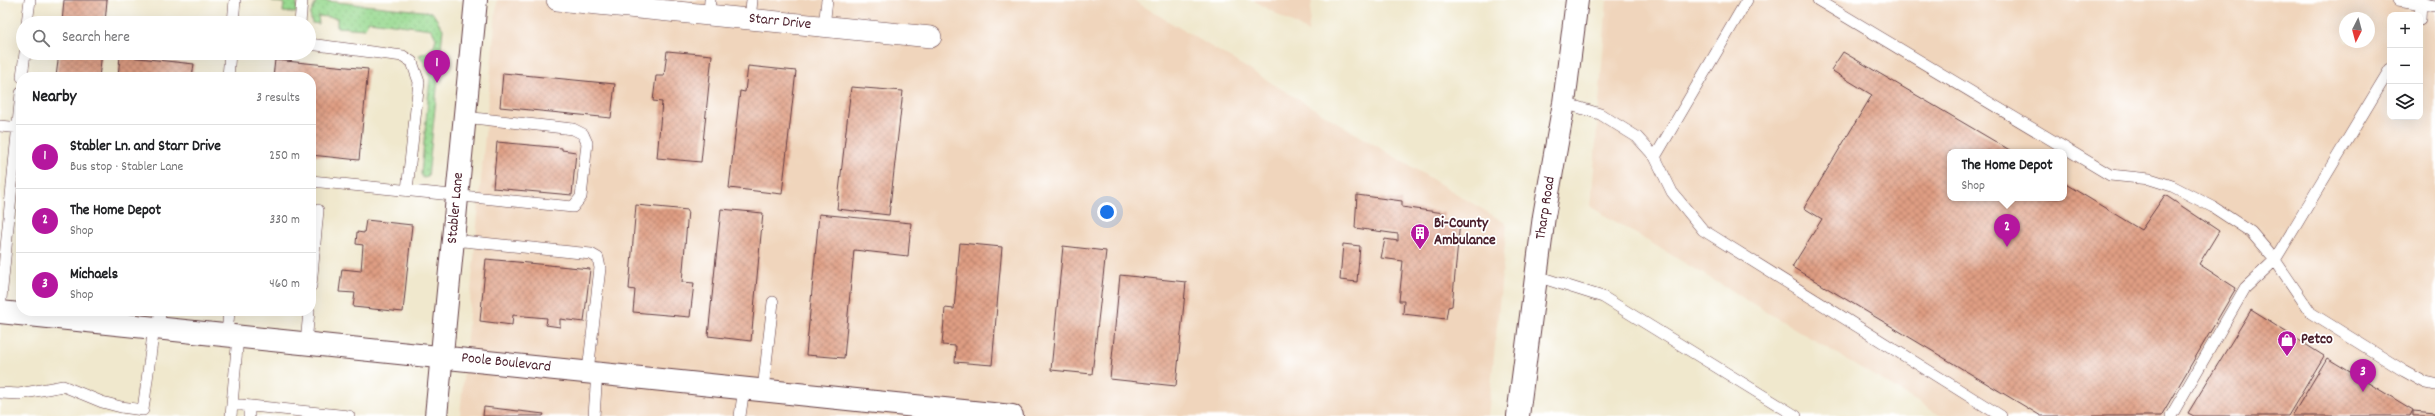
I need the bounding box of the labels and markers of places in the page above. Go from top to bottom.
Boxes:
pin: 1 [424,50,450,83]
place label: Bi-County Ambulance [1434,213,1496,252]
pin: 2 [1994,214,2020,247]
building icon: Bi-County Ambulance [1409,222,1431,250]
shop icon: Petco [2276,329,2298,357]
place label: Petco [2301,329,2333,351]
pin: 3 [2350,359,2376,392]

